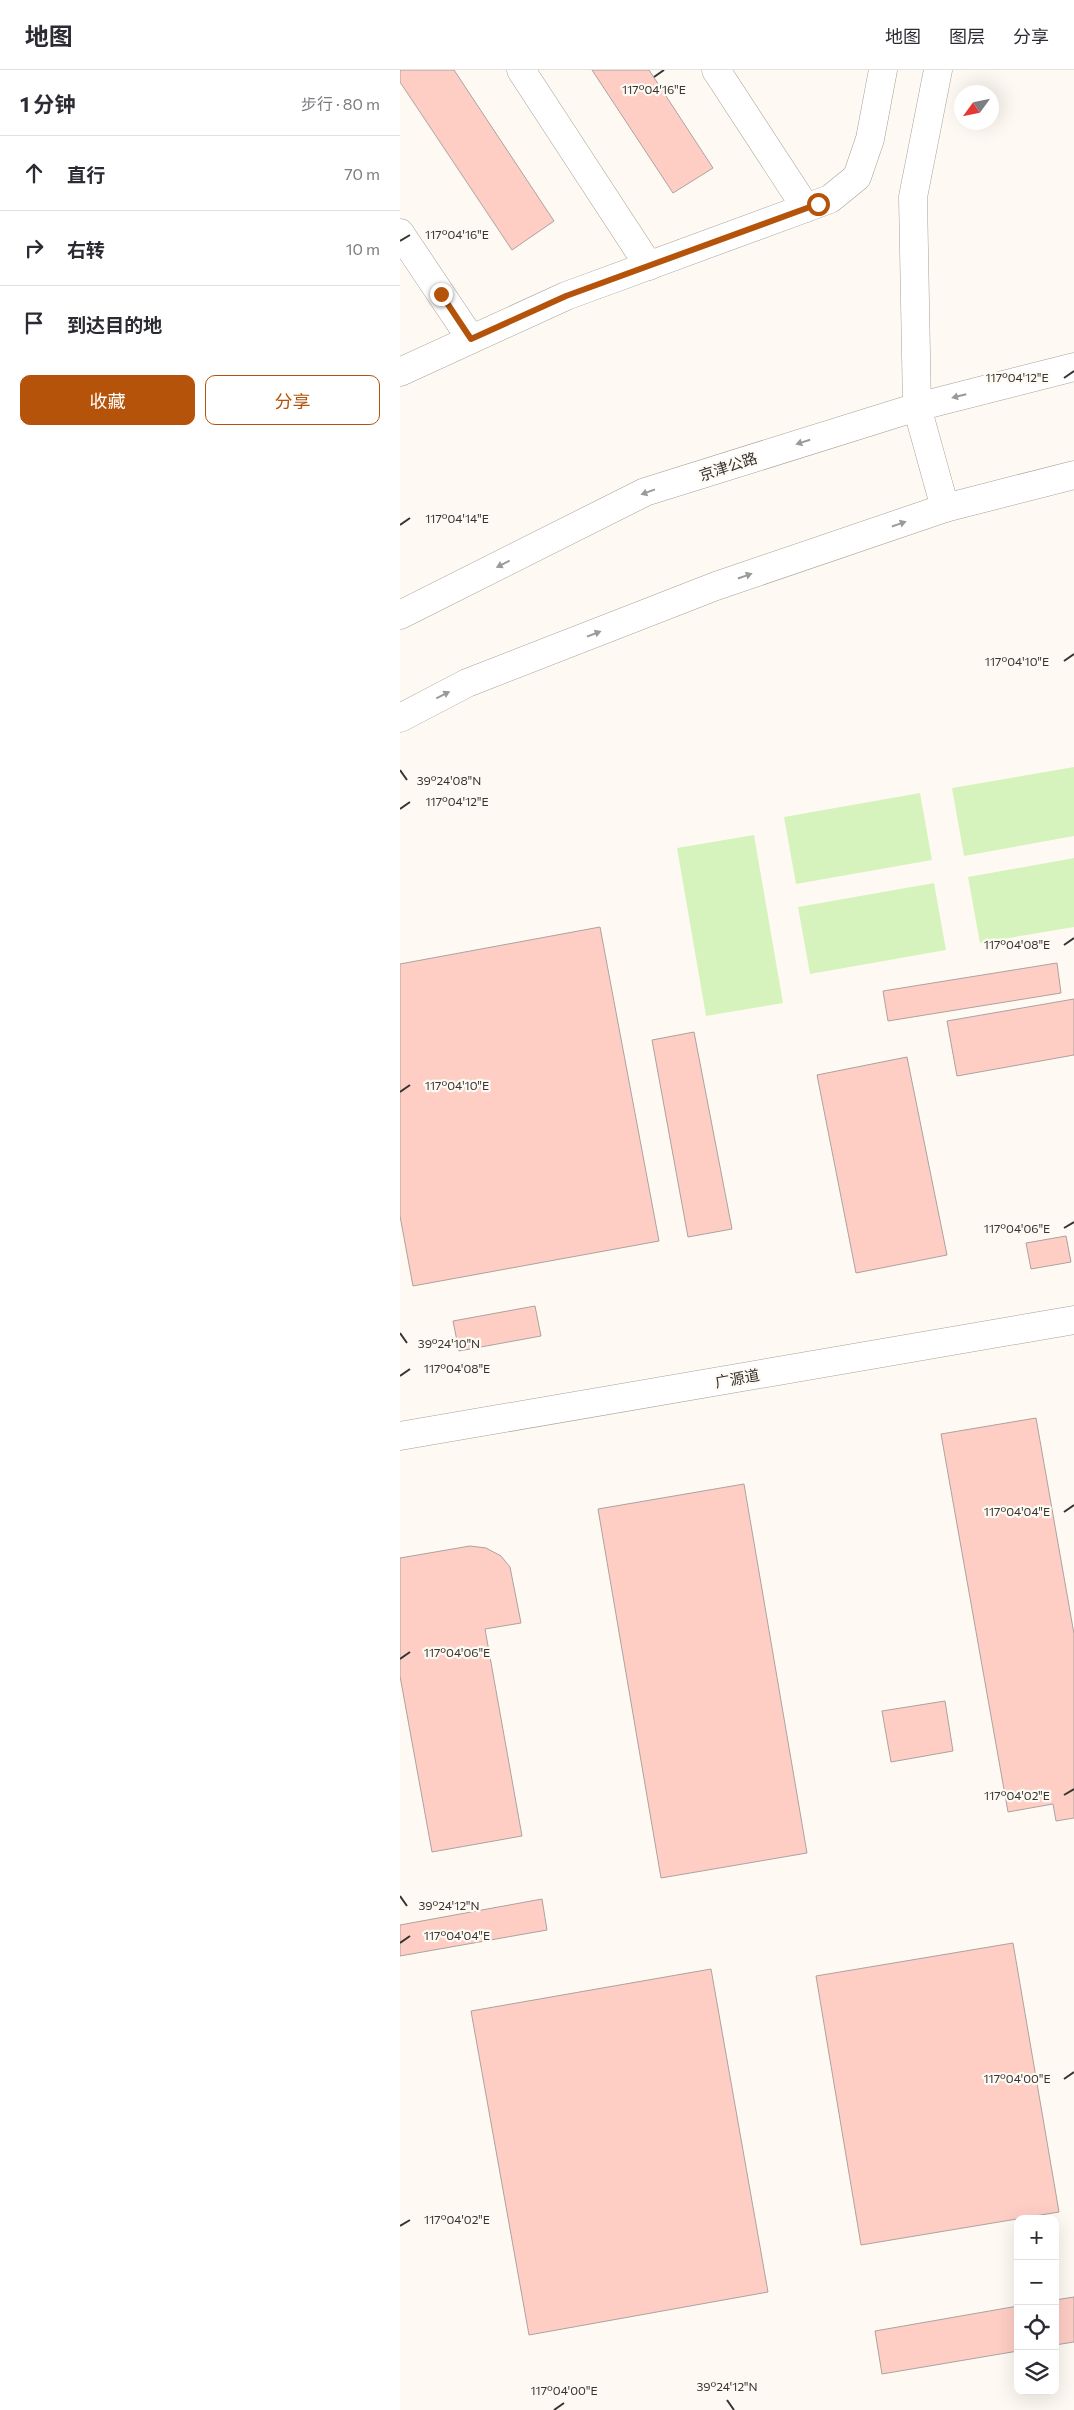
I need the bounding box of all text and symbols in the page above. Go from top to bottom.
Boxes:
text: 地图 [25,21,73,50]
text: 地图 [885,25,921,47]
text: 图层 [949,25,985,47]
text: 分享 [1013,25,1049,47]
text: 117°04'16"E [622,82,686,96]
north arrow [954,85,999,130]
text: 1 分钟 [20,91,76,116]
text: 步行 · 80 m [301,94,380,113]
icon: ahead [20,159,48,187]
text: 直行 [67,163,105,186]
text: 70 m [344,164,380,183]
route start [807,193,830,216]
text: 117°04'16"E [425,227,489,241]
icon: right [20,234,48,262]
text: 右转 [67,238,105,261]
text: 10 m [346,239,380,258]
route end [430,283,453,306]
icon: arrive [20,309,48,337]
text: 到达目的地 [67,313,162,336]
text: 117°04'12"E [985,370,1049,384]
button: 收藏 [20,375,195,425]
button: 分享 [205,375,380,425]
one-way arrow [951,392,966,400]
one-way arrow [796,439,811,447]
street label: 京津公路 [697,448,759,484]
one-way arrow [641,489,656,496]
text: 117°04'14"E [425,511,489,525]
one-way arrow [892,519,907,527]
one-way arrow [496,560,510,568]
one-way arrow [738,572,753,579]
one-way arrow [586,630,601,637]
text: 117°04'10"E [985,654,1049,668]
one-way arrow [436,691,450,699]
text: 39°24'08"N [417,773,481,787]
text: 117°04'12"E [425,794,489,808]
text: 117°04'08"E [984,937,1050,951]
text: 117°04'10"E [425,1078,489,1092]
text: 117°04'06"E [984,1221,1050,1235]
text: 39°24'10"N [418,1336,480,1350]
text: 117°04'08"E [424,1361,490,1375]
street label: 广源道 [713,1365,761,1391]
text: 117°04'04"E [984,1504,1050,1518]
text: 117°04'06"E [424,1645,490,1659]
text: 117°04'02"E [984,1788,1050,1802]
text: 39°24'12"N [418,1898,480,1912]
text: 117°04'04"E [424,1928,490,1942]
text: 117°04'00"E [983,2071,1051,2085]
text: 117°04'02"E [424,2212,490,2226]
map controls [1014,2215,1059,2395]
button: + [1014,2215,1059,2260]
button: − [1014,2260,1059,2305]
button: locate [1014,2305,1059,2350]
button: layers [1014,2350,1059,2395]
text: 39°24'12"N [696,2379,758,2393]
text: 117°04'00"E [530,2383,598,2397]

